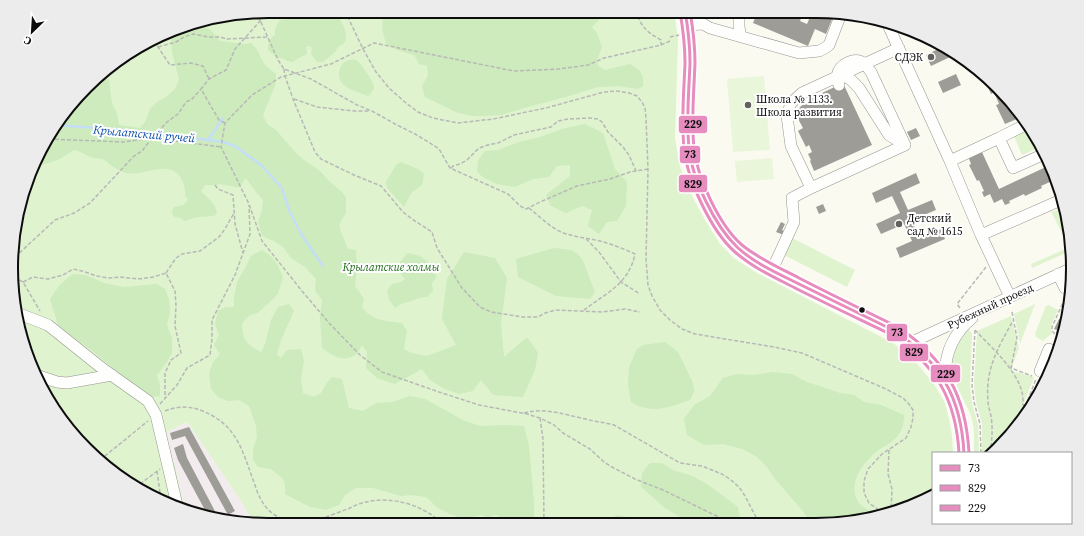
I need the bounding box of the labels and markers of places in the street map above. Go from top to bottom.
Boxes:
place label: СДЭК [895,50,924,65]
marker: СДЭК [926,52,936,62]
place label: Школа № 1133. Школа развития [756,92,842,120]
marker: Школа № 1133. Школа развития [743,100,753,110]
place label: Детский сад № 1615 [907,211,963,239]
marker: Детский сад № 1615 [894,219,904,229]
unlabelled marker [857,305,867,315]

